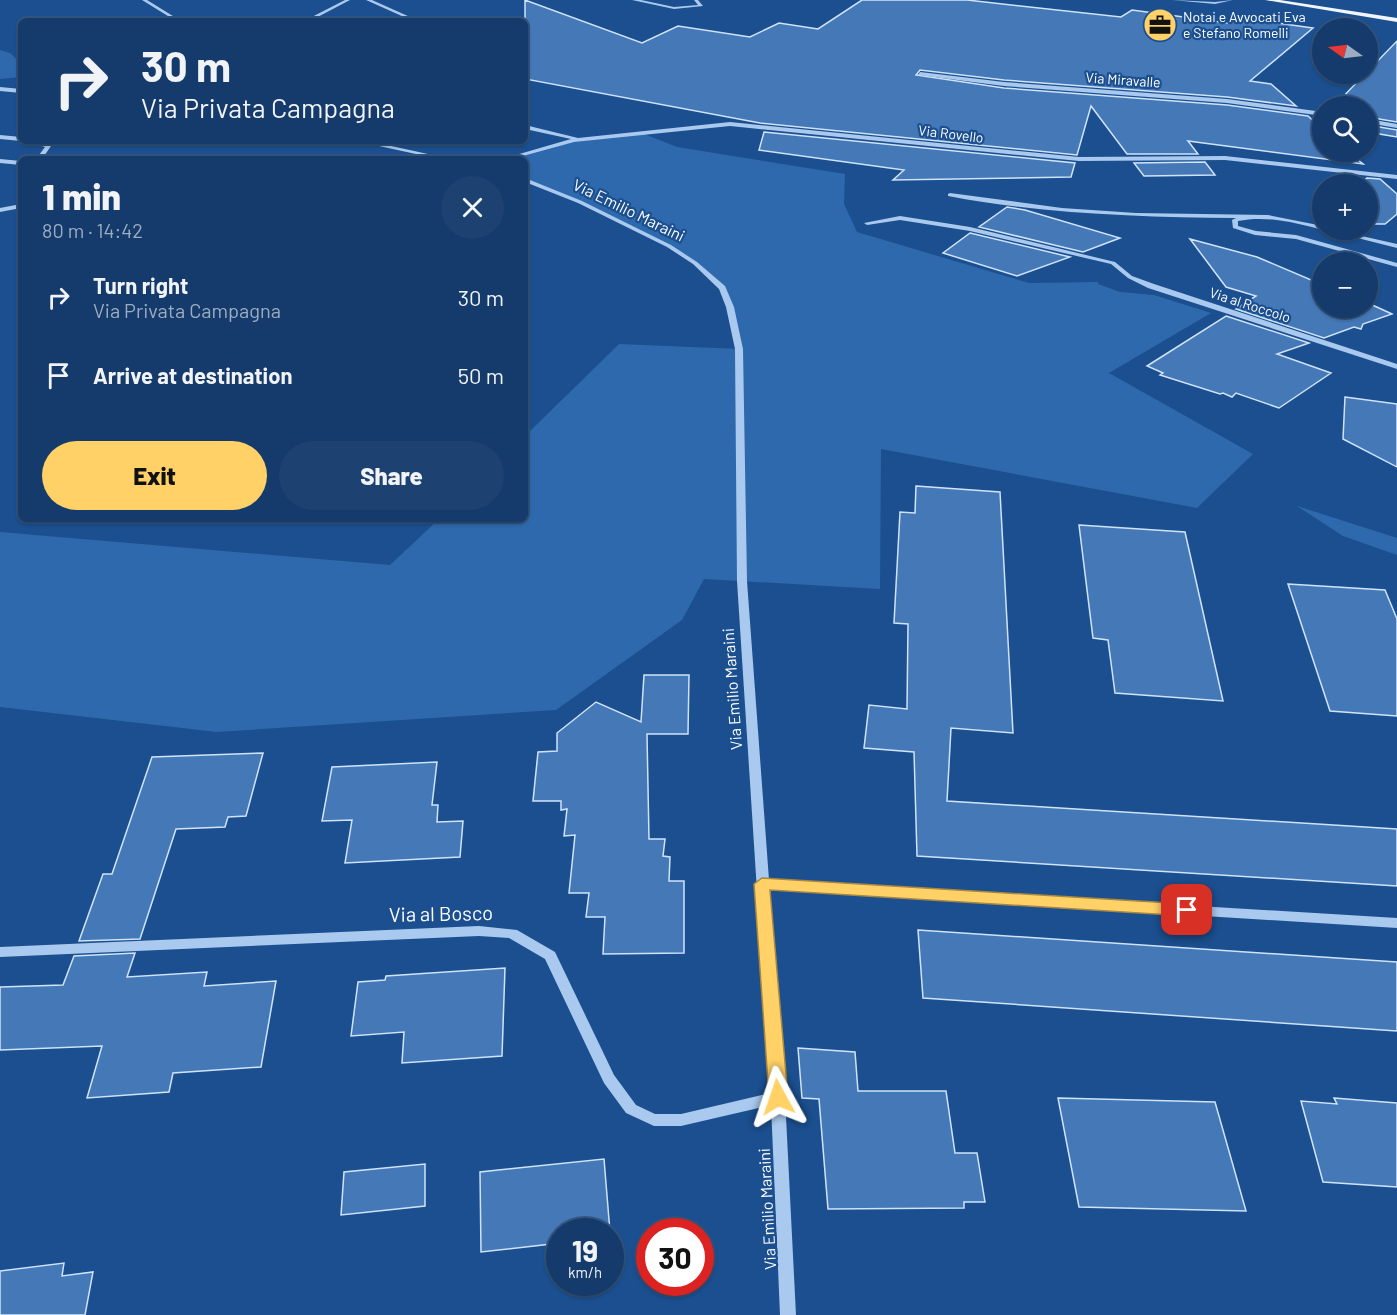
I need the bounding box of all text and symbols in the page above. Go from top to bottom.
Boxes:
office icon: Notai e Avvocati Eva e Stefano Romelli [1142,7,1178,43]
place label: Notai e Avvocati Eva e Stefano Romelli [1183,8,1306,41]
north arrow [1312,18,1378,84]
map controls [1312,18,1378,318]
text: 30 m [141,40,231,90]
icon: right [42,42,120,120]
street label: Via Miravalle [1085,68,1161,91]
text: Via Privata Campagna [141,91,395,123]
button: search [1312,96,1378,162]
street label: Via Rovello [917,121,985,146]
text: 1 min [42,174,121,217]
street label: Via Emilio Maraini [570,174,688,245]
button: + [1312,174,1378,240]
button: close [441,176,504,239]
text: 80 m · 14:42 [42,218,143,242]
button: − [1312,252,1378,318]
text: Turn right [93,272,188,298]
icon: right [42,281,75,314]
street label: Via al Roccolo [1208,283,1293,326]
text: 30 m [458,284,504,310]
text: Via Privata Campagna [93,298,281,322]
icon: arrive [42,359,75,392]
text: Arrive at destination [93,362,292,388]
text: 50 m [458,362,504,388]
button: Exit [42,441,267,510]
button: Share [279,441,504,510]
street label: Via Emilio Maraini [718,628,745,751]
pin [1161,884,1212,935]
icon: arrive [1170,893,1203,926]
street label: Via al Bosco [389,900,493,926]
position arrow [746,1065,810,1129]
street label: Via Emilio Maraini [754,1148,779,1270]
speed limit sign: 30 [636,1218,714,1296]
text: 19 [572,1232,598,1268]
text: km/h [568,1263,602,1281]

